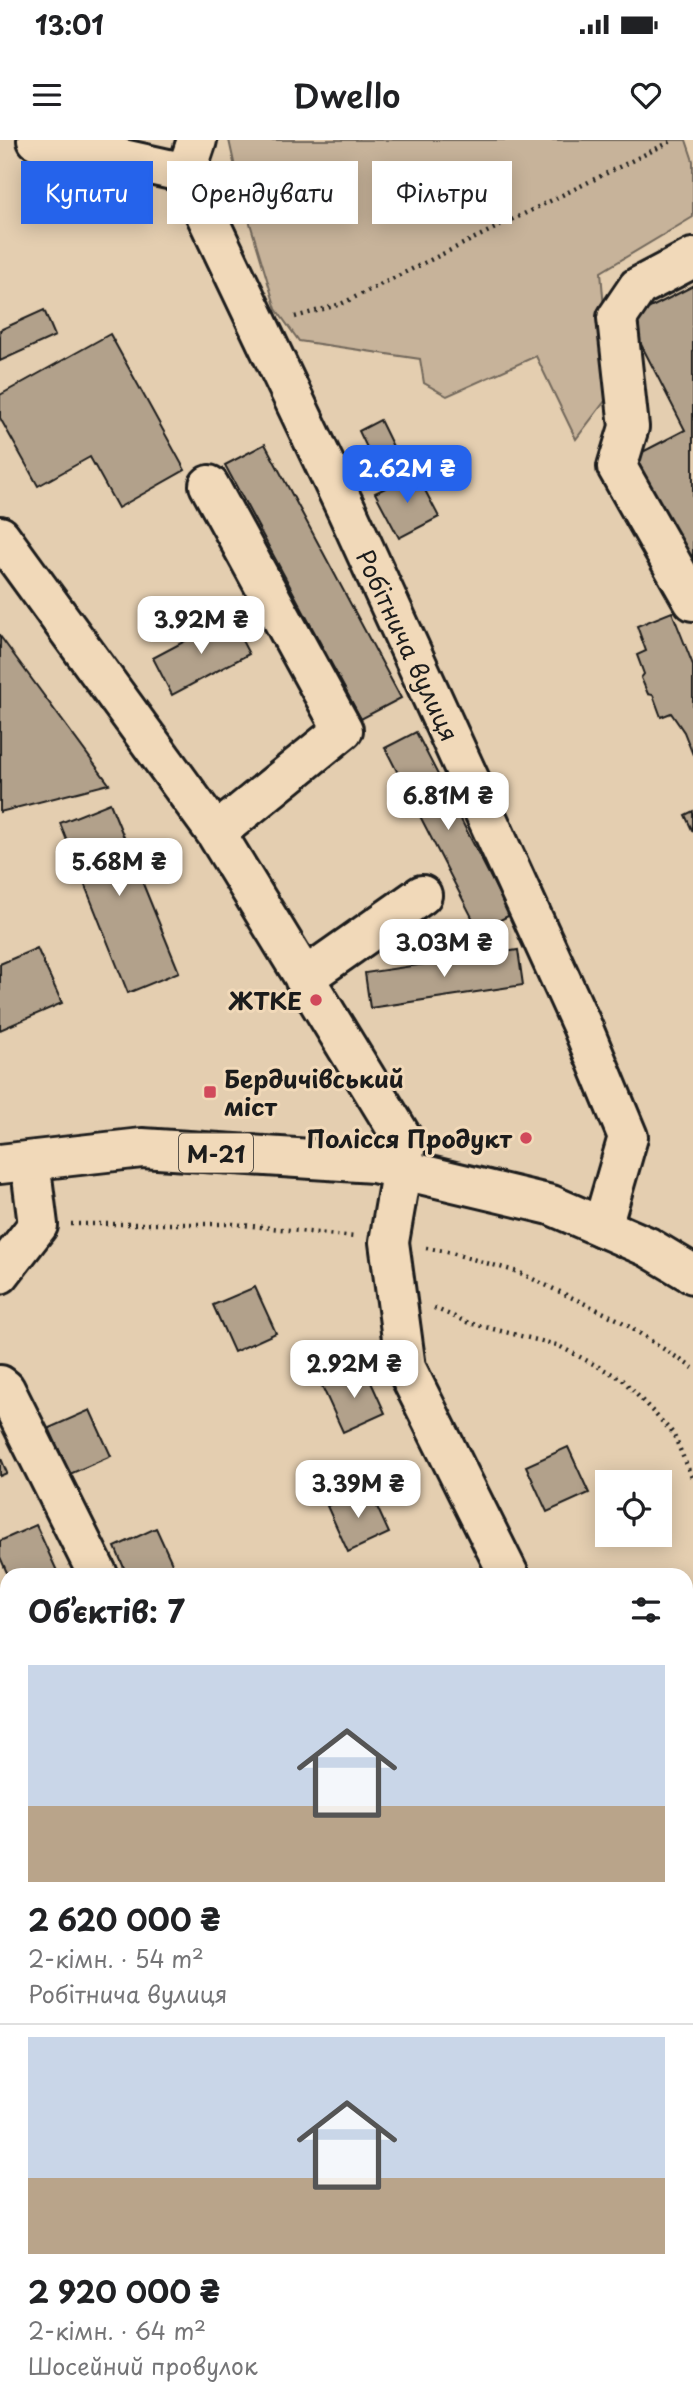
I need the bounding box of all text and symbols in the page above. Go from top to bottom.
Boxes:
text: 13:01 [35,5,104,44]
text: Dwello [292,71,401,119]
icon: menu [28,76,66,114]
icon: heart [627,76,665,114]
chip: Купити [21,161,153,224]
chip: Орендувати [167,161,358,224]
chip: Фільтри [372,161,512,224]
pin: 2.62M ₴ [342,446,472,505]
text: 2.62M ₴ [359,450,455,485]
street label: Робітнича вулиця [348,543,468,747]
pin: 3.92M ₴ [136,596,266,656]
text: 3.92M ₴ [153,601,249,636]
pin: 6.81M ₴ [383,772,513,832]
text: 6.81M ₴ [403,777,493,812]
pin: 5.68M ₴ [54,838,184,898]
text: 5.68M ₴ [71,843,167,878]
pin: 3.03M ₴ [379,920,509,979]
text: 3.03M ₴ [395,924,493,959]
place label: ЖТКЕ [228,982,302,1018]
marker: ЖТКЕ [308,992,324,1008]
place label: Бердичівський міст [224,1060,404,1124]
marker: Бердичівський міст [202,1084,218,1100]
place label: Полісся Продукт [307,1120,513,1156]
marker: Полісся Продукт [518,1130,534,1146]
road number: М-21 [179,1134,253,1172]
pin: 2.92M ₴ [289,1340,419,1400]
text: 2.92M ₴ [306,1345,402,1380]
pin: 3.39M ₴ [293,1460,423,1520]
text: 3.39M ₴ [312,1465,404,1500]
map controls [595,1470,672,1547]
button: locate [595,1470,672,1547]
text: Об’єктів: 7 [28,1588,185,1633]
icon: filters [627,1591,665,1629]
icon: home [284,1710,410,1836]
text: 2 620 000 ₴ [28,1896,220,1941]
text: 2-кімн. · 54 m² [28,1941,204,1976]
text: Робітнича вулиця [28,1976,227,2011]
icon: home [284,2082,410,2208]
text: 2 920 000 ₴ [28,2268,220,2313]
text: 2-кімн. · 64 m² [28,2313,206,2348]
text: Шосейний провулок [28,2348,258,2383]

